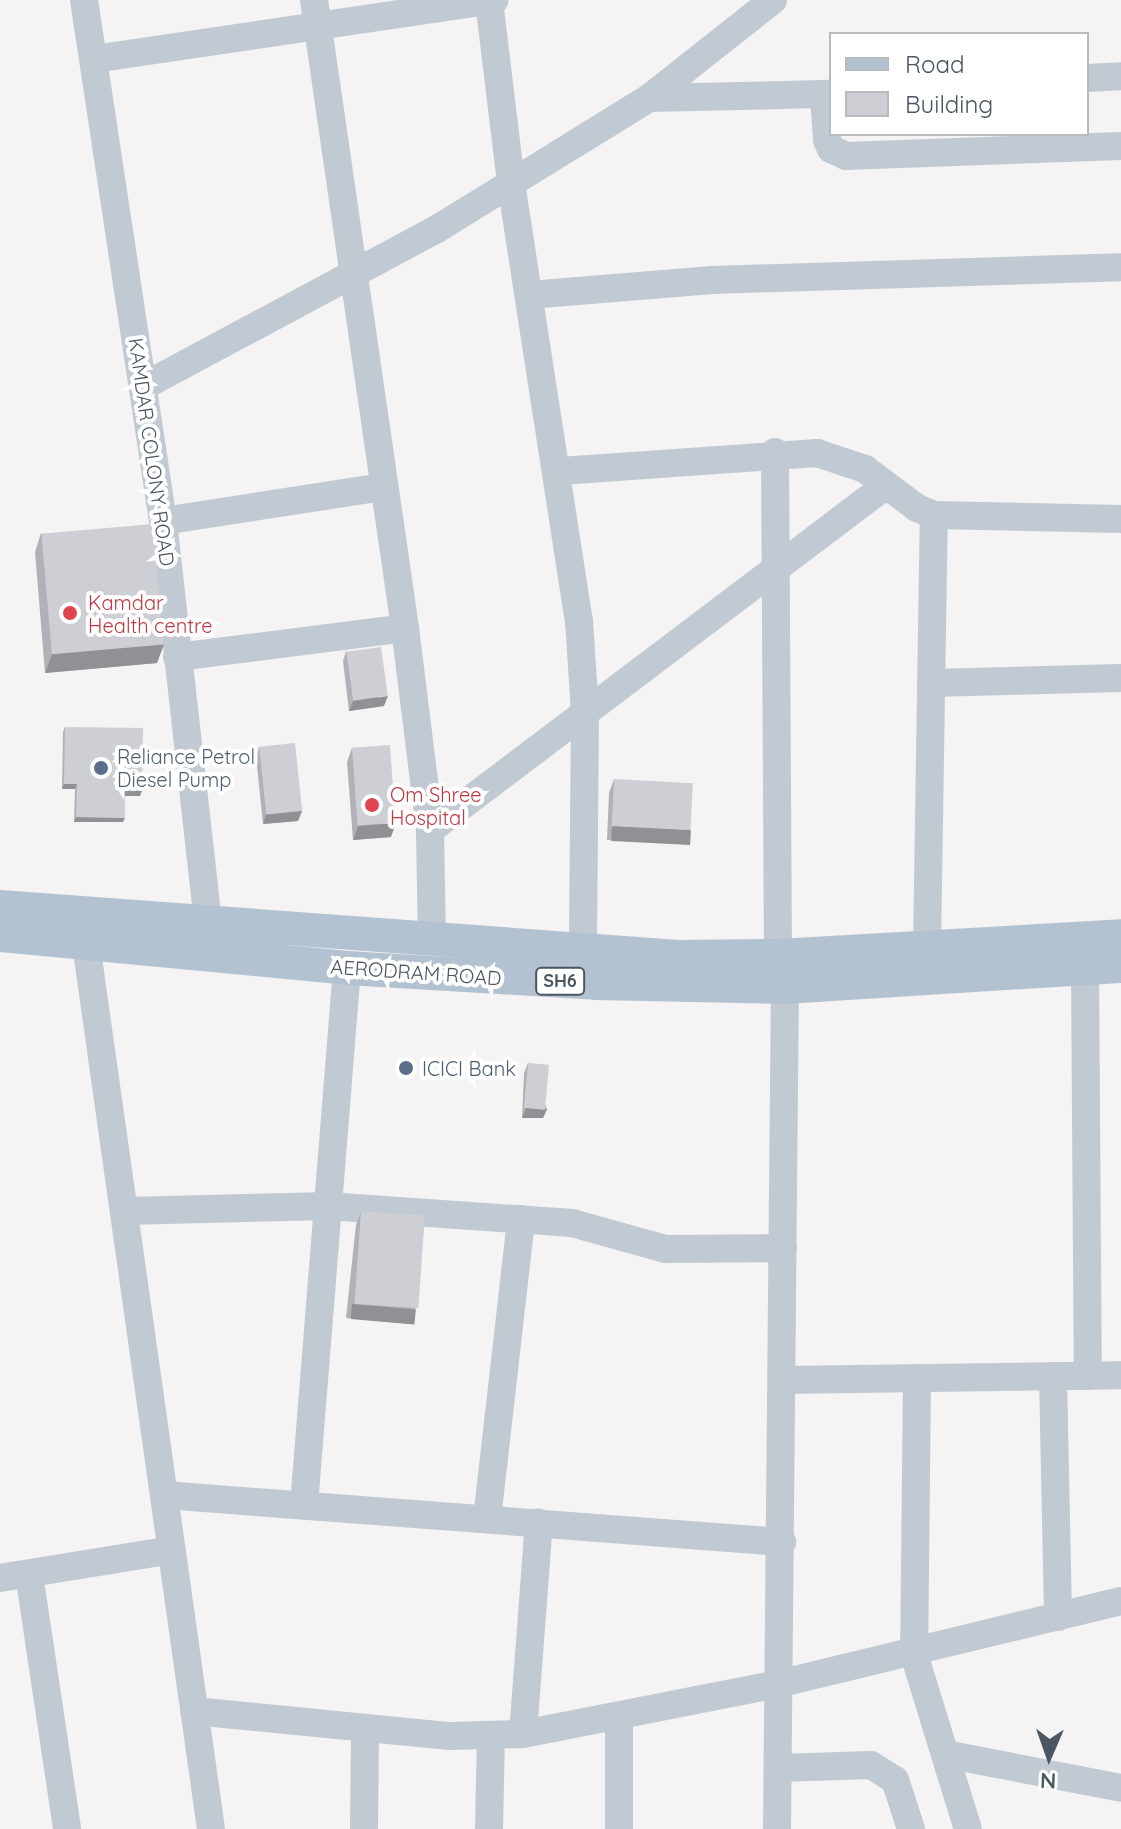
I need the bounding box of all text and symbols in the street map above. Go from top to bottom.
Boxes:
legend [829,32,1089,136]
text: Road [905,49,965,79]
text: Building [905,89,993,119]
street label: KAMDAR COLONY ROAD [124,336,180,568]
place label: Kamdar Health centre [88,590,213,637]
marker: Kamdar Health centre [59,602,81,624]
place label: Reliance Petrol Diesel Pump [117,744,255,791]
marker: Reliance Petrol Diesel Pump [92,759,110,777]
place label: Om Shree Hospital [390,782,481,829]
marker: Om Shree Hospital [361,794,383,816]
street label: AERODRAM ROAD [330,954,502,990]
road number: SH6 [534,967,586,995]
place label: ICICI Bank [422,1056,516,1080]
marker: ICICI Bank [397,1059,415,1077]
north arrow [1009,1717,1089,1797]
text: N [1040,1767,1057,1795]

